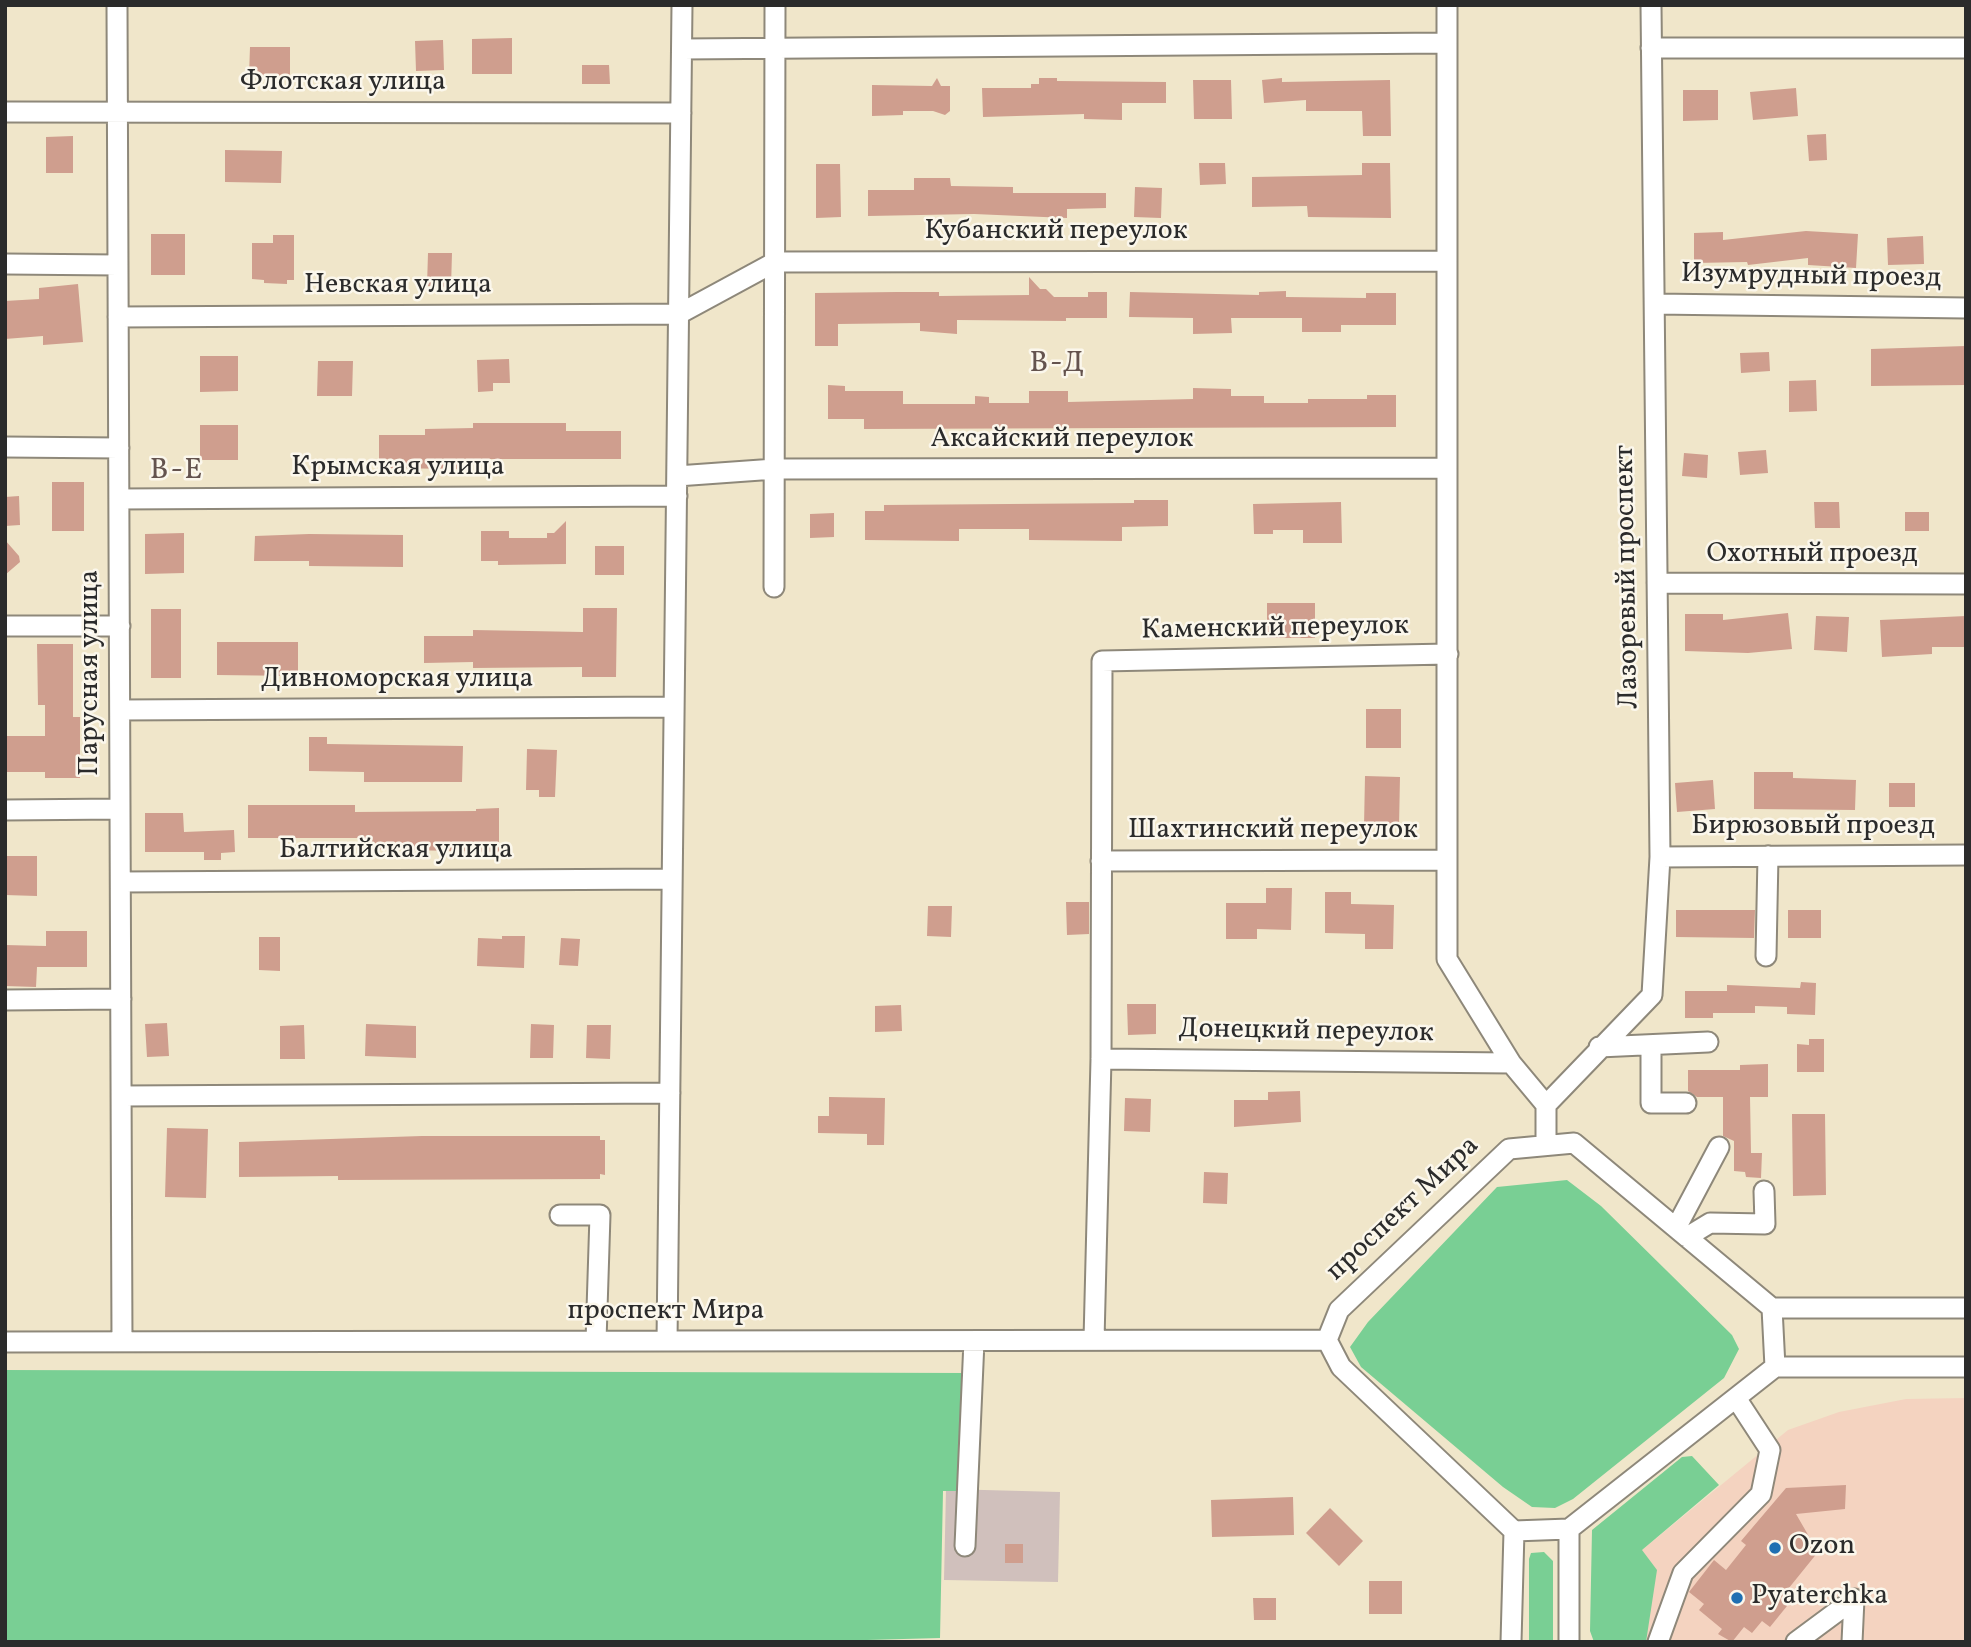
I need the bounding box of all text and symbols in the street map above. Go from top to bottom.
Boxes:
street label: Флотская улица [240,67,446,101]
street label: Кубанский переулок [924,216,1188,250]
street label: Изумрудный проезд [1681,259,1941,297]
street label: Невская улица [304,270,492,304]
district label: В-Д [1030,347,1086,383]
street label: Аксайский переулок [931,424,1193,458]
street label: Лазоревый проспект [1610,445,1648,709]
street label: Крымская улица [291,452,505,486]
district label: В-Е [150,454,204,490]
street label: Охотный проезд [1706,539,1918,573]
street label: Парусная улица [75,570,109,776]
street label: Каменский переулок [1141,611,1409,649]
street label: Дивноморская улица [261,664,533,698]
street label: Бирюзовый проезд [1691,811,1935,845]
street label: Шахтинский переулок [1128,815,1418,849]
street label: Балтийская улица [279,835,513,869]
street label: Донецкий переулок [1178,1014,1434,1052]
street label: проспект Мира [1321,1131,1487,1289]
street label: проспект Мира [568,1296,764,1330]
place label: Ozon [1789,1531,1855,1565]
marker: Ozon [1767,1540,1783,1556]
place label: Pyaterchka [1751,1581,1888,1615]
marker: Pyaterchka [1729,1590,1745,1606]

